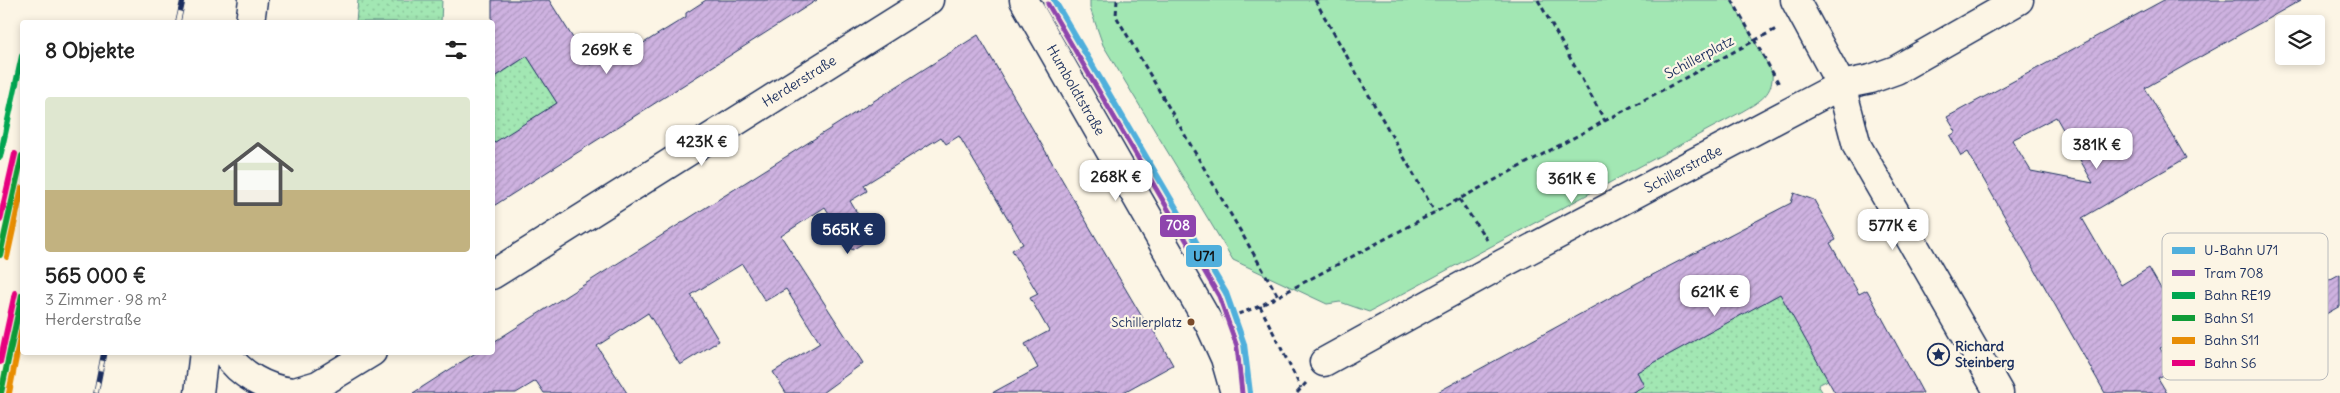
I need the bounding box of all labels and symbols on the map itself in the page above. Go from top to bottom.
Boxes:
street label: Schillerplatz [1661,31,1737,83]
pin: 269K € [566,32,648,75]
street label: Humboldtstraße [1043,41,1109,139]
street label: Herderstraße [758,51,840,111]
pin: 423K € [661,124,743,167]
pin: 381K € [2056,128,2138,170]
street label: Schillerstraße [1641,141,1725,197]
pin: 268K € [1075,160,1157,202]
pin: 361K € [1531,162,1613,204]
pin: 577K € [1852,208,1934,251]
pin: 565K € [807,212,889,255]
line badge: 708 [1159,214,1197,238]
text: 708 [1166,216,1190,234]
legend [2162,233,2328,380]
text: U-Bahn U71 [2204,241,2278,259]
line badge: U71 [1185,244,1223,268]
text: U71 [1193,247,1215,265]
text: Tram 708 [2204,264,2264,282]
pin: 621K € [1674,274,1756,317]
text: Bahn RE19 [2204,286,2271,304]
text: Bahn S1 [2204,309,2254,327]
place label: Schillerplatz [1111,314,1182,331]
marker: Schillerplatz [1186,317,1196,327]
text: Bahn S11 [2204,331,2259,349]
place label: Richard Steinberg [1955,337,2015,371]
place icon: Richard Steinberg [1927,342,1951,366]
text: Bahn S6 [2204,354,2257,372]

